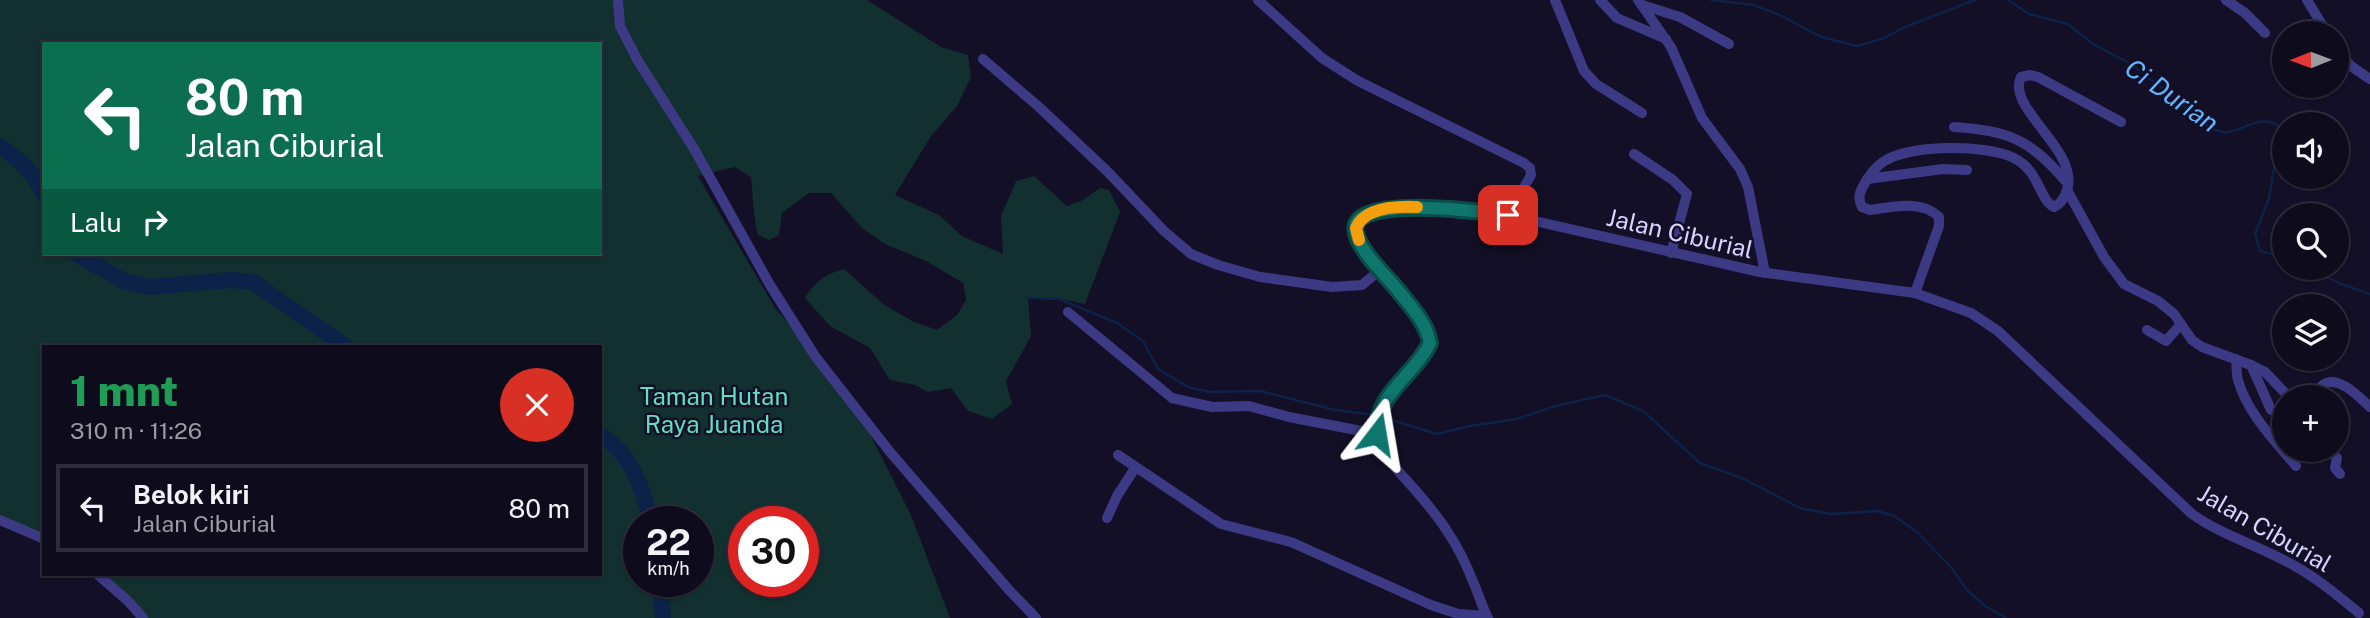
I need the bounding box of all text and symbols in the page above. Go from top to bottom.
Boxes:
north arrow [2272,21,2348,98]
map controls [2272,21,2349,462]
water label: Ci Durian [2119,52,2225,138]
text: 80 m [185,68,304,126]
icon: left [70,70,161,161]
button: sound [2272,112,2349,189]
text: Jalan Ciburial [185,127,384,164]
pin [1478,185,1538,245]
icon: arrive [1489,196,1527,234]
icon: right [136,203,174,241]
street label: Jalan Ciburial [1604,203,1756,263]
button: search [2272,203,2349,280]
text: Lalu [70,207,122,238]
button: layers [2272,294,2349,371]
text: 1 mnt [70,366,178,415]
button: close [500,368,574,442]
park label: Taman Hutan Raya Juanda [640,382,788,438]
button: + [2272,385,2349,462]
position arrow [1340,397,1414,471]
text: 310 m · 11:26 [70,417,202,444]
street label: Jalan Ciburial [2193,478,2337,578]
text: Belok kiri [133,479,249,510]
icon: left [74,489,112,527]
text: 80 m [509,493,570,524]
speed limit sign: 30 [728,506,819,597]
text: Jalan Ciburial [133,510,276,537]
text: 22 [646,522,691,563]
text: km/h [647,558,690,579]

